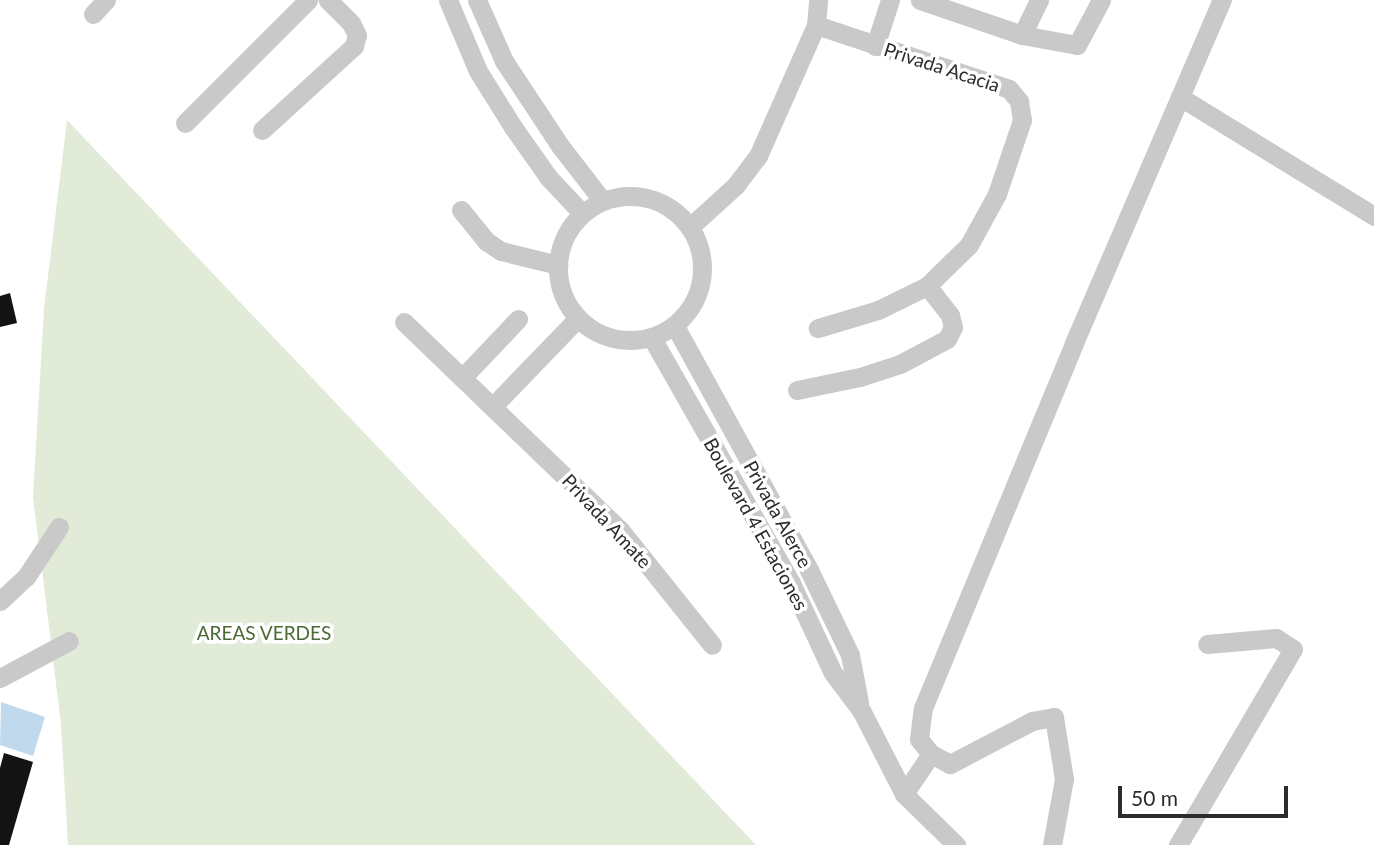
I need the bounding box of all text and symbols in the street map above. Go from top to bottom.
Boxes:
street label: Privada Acacia [881,37,1003,97]
street label: Boulevard 4 Estaciones [699,434,813,614]
street label: Privada Alerce [739,456,817,572]
street label: Privada Amate [557,469,657,573]
park label: AREAS VERDES [196,622,332,644]
scale bar [1122,772,1292,816]
text: 50 m [1131,785,1178,810]

